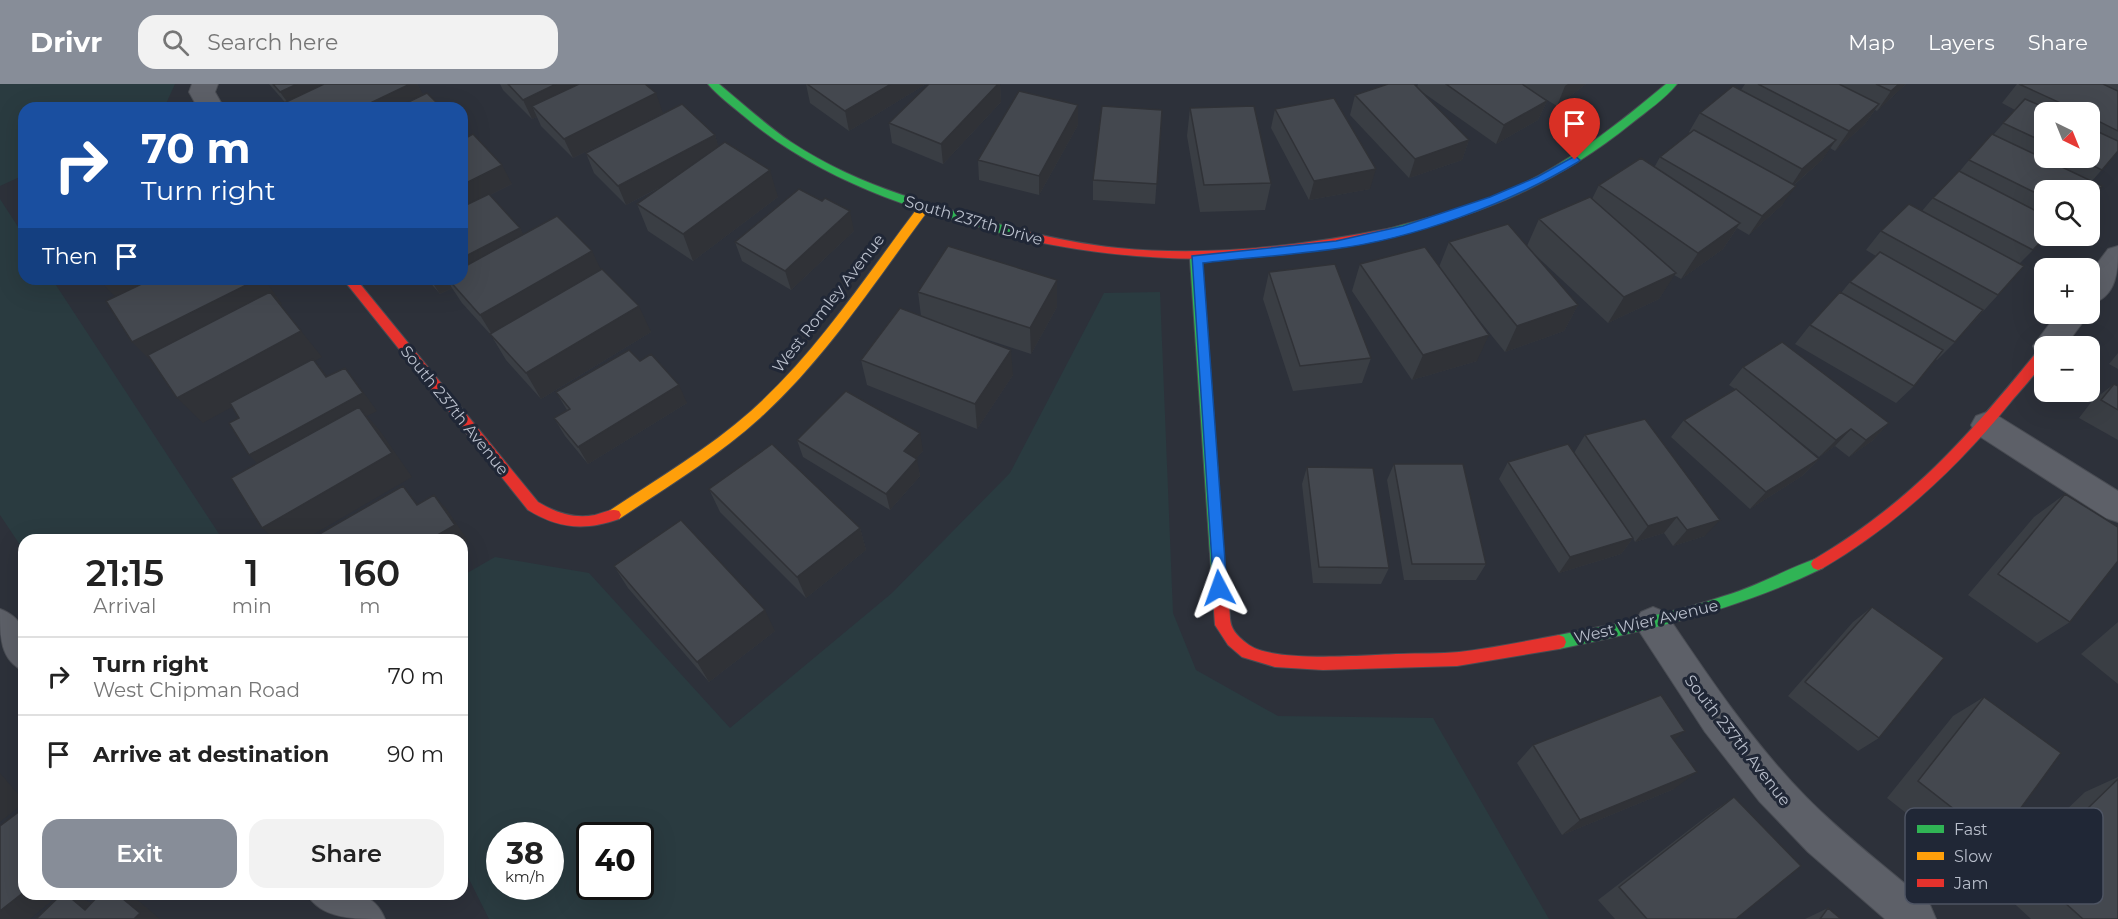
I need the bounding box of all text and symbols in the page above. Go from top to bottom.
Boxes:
search box [138,15,558,69]
text: Drivr [30,25,102,59]
icon: search [159,26,192,59]
text: Search here [207,29,338,56]
text: Map [1848,30,1895,55]
text: Layers [1928,30,1995,55]
text: Share [2028,30,2088,55]
pin [1549,98,1600,160]
north arrow [2034,102,2100,168]
map controls [2034,102,2100,402]
icon: arrive [1558,107,1591,140]
text: 70 m [141,122,251,174]
icon: right [42,126,120,204]
text: Turn right [141,174,276,207]
button: search [2034,180,2100,246]
street label: South 237th Drive [903,192,1045,249]
street label: West Romley Avenue [768,230,888,376]
icon: arrive [110,240,143,273]
text: Then [42,243,98,270]
button: + [2034,258,2100,324]
button: − [2034,336,2100,402]
street label: South 237th Avenue [397,342,513,479]
text: 21:15 [86,551,164,595]
text: 1 [245,551,259,595]
text: 160 [340,551,400,595]
position arrow [1187,556,1251,620]
text: Arrival [93,594,156,618]
text: min [232,594,272,618]
text: m [359,594,381,618]
street label: West Wier Avenue [1572,596,1720,647]
text: Turn right [93,651,208,678]
icon: right [42,660,75,693]
text: 70 m [388,663,444,690]
street label: South 237th Avenue [1681,671,1795,810]
text: West Chipman Road [93,678,300,702]
icon: arrive [42,738,75,771]
text: Arrive at destination [93,741,329,768]
text: 90 m [387,741,444,768]
legend [1905,808,2103,904]
button: Exit [42,819,237,888]
button: Share [249,819,444,888]
text: Fast [1954,820,1988,839]
speed limit sign: 40 [576,822,654,900]
text: 38 [506,835,544,872]
text: Slow [1954,847,1992,866]
text: km/h [505,867,545,886]
text: Jam [1953,874,1988,893]

